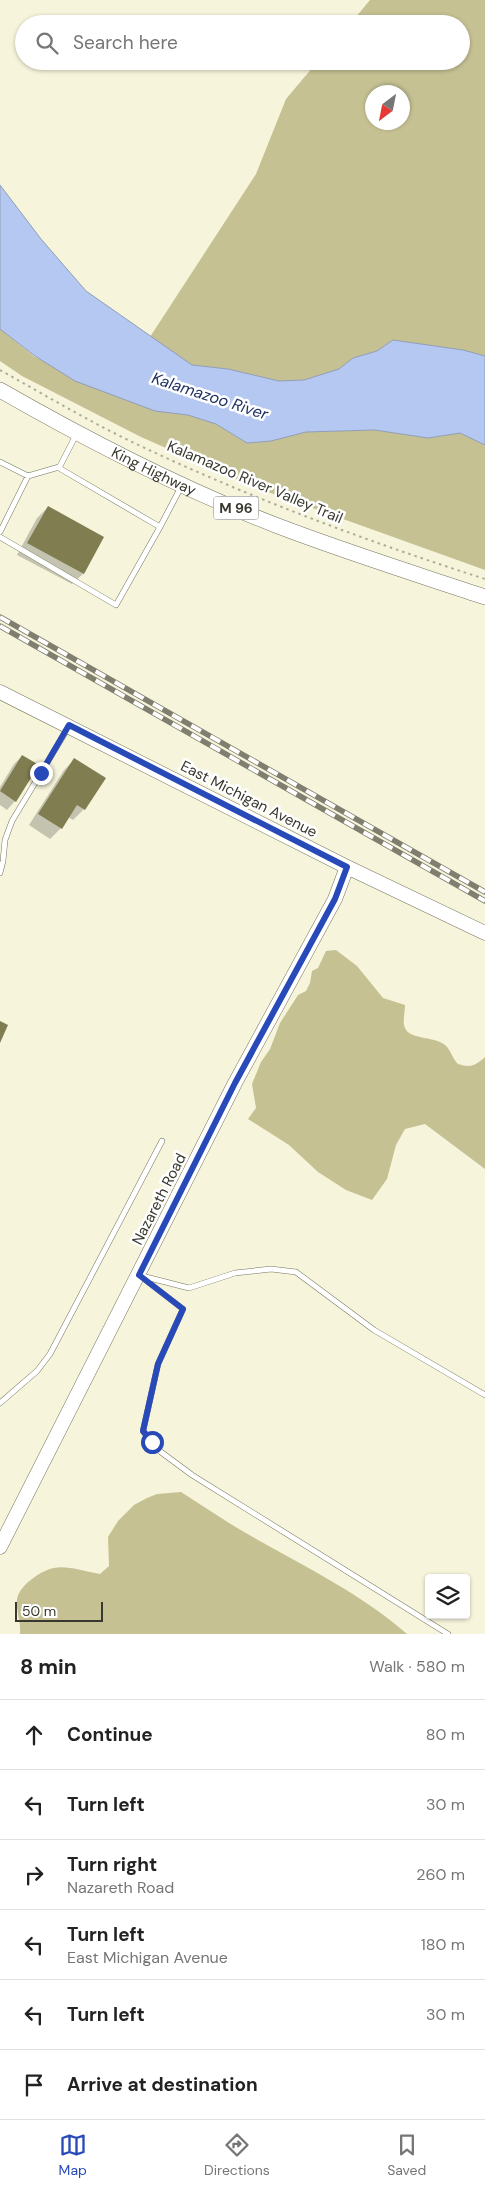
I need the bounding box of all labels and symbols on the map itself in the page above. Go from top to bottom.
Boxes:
north arrow [365,85,410,130]
water label: Kalamazoo River [149,367,272,425]
street label: Kalamazoo River Valley Trail [164,436,346,528]
street label: King Highway [108,442,200,501]
road number: M 96 [214,496,258,520]
street label: East Michigan Avenue [177,756,321,842]
route end [30,762,53,785]
street label: Nazareth Road [127,1150,191,1248]
route start [141,1431,164,1454]
scale bar [15,1599,102,1622]

